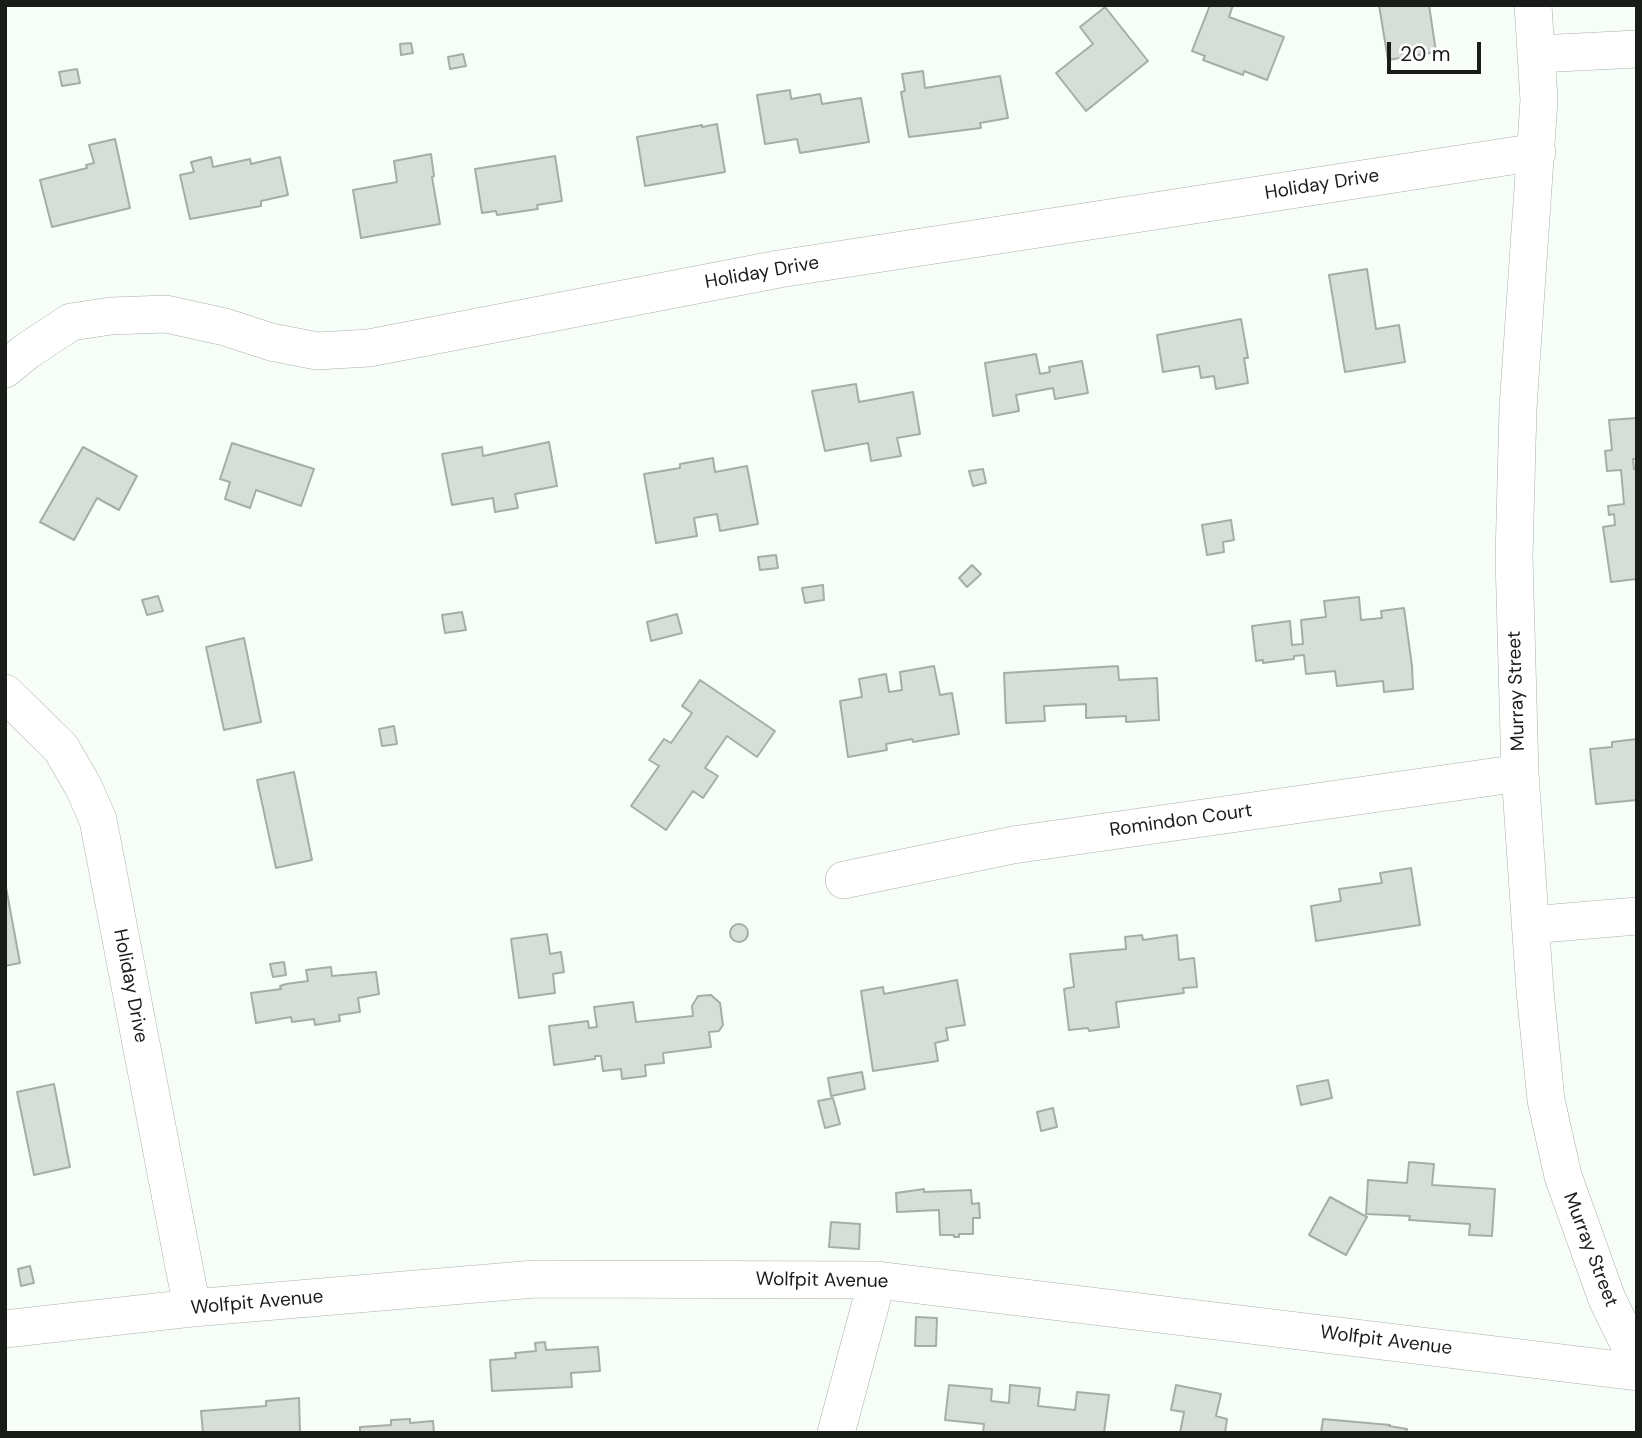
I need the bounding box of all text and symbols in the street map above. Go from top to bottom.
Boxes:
scale bar [1390,28,1484,72]
text: 20 m [1400,40,1451,68]
street label: Holiday Drive [1263,165,1381,205]
street label: Holiday Drive [703,252,821,294]
street label: Murray Street [1504,630,1530,752]
street label: Romindon Court [1108,800,1254,842]
street label: Holiday Drive [108,927,152,1045]
street label: Murray Street [1558,1190,1622,1310]
street label: Wolfpit Avenue [755,1268,889,1294]
street label: Wolfpit Avenue [190,1286,324,1320]
street label: Wolfpit Avenue [1319,1322,1453,1360]

